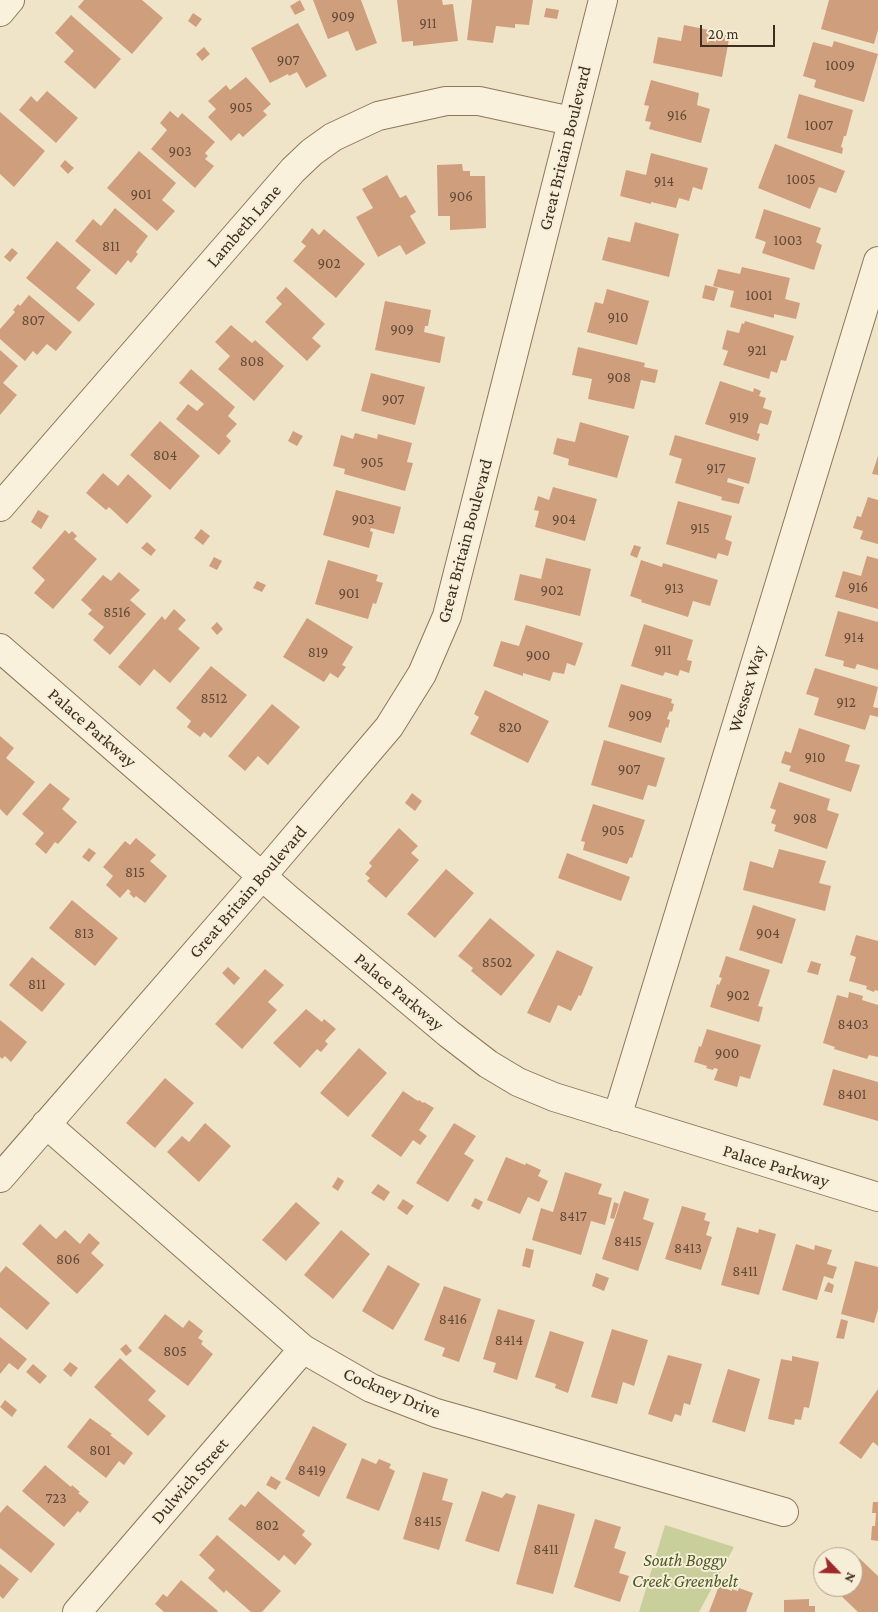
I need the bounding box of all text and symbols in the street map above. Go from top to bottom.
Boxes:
house number: 909 [331,7,355,25]
house number: 911 [419,14,437,32]
scale bar [703,15,778,47]
text: 20 m [708,26,739,42]
house number: 907 [277,51,299,69]
house number: 1009 [825,56,855,74]
street label: Great Britain Boulevard [534,63,596,233]
house number: 905 [229,98,253,116]
house number: 916 [667,106,687,124]
house number: 1007 [805,116,833,134]
house number: 903 [168,142,192,160]
house number: 1005 [786,170,816,188]
house number: 914 [654,172,674,190]
street label: Lambeth Lane [202,180,286,272]
house number: 901 [130,185,152,203]
house number: 906 [449,187,473,205]
house number: 1003 [774,231,802,249]
house number: 811 [102,237,120,255]
house number: 902 [317,254,341,272]
house number: 1001 [746,286,772,304]
house number: 910 [607,308,629,326]
house number: 807 [21,311,45,329]
house number: 909 [390,320,414,338]
house number: 921 [747,341,767,359]
house number: 808 [240,352,264,370]
house number: 908 [607,368,631,386]
house number: 907 [382,390,404,408]
house number: 919 [729,408,749,426]
house number: 804 [153,446,177,464]
house number: 905 [360,453,384,471]
street label: Great Britain Boulevard [433,457,497,625]
house number: 917 [706,459,726,477]
house number: 903 [351,510,375,528]
house number: 904 [552,510,576,528]
house number: 915 [690,519,710,537]
house number: 916 [848,578,868,596]
house number: 913 [664,579,684,597]
house number: 902 [540,581,564,599]
house number: 901 [338,584,360,602]
house number: 8516 [103,603,131,621]
house number: 914 [844,628,864,646]
house number: 911 [654,641,672,659]
house number: 819 [308,643,328,661]
street label: Wessex Way [724,643,770,735]
house number: 900 [526,646,550,664]
street label: Palace Parkway [43,684,141,772]
house number: 8512 [201,689,227,707]
house number: 912 [836,693,856,711]
house number: 909 [628,706,652,724]
house number: 820 [498,718,522,736]
house number: 910 [804,748,826,766]
house number: 907 [618,760,640,778]
house number: 908 [793,809,817,827]
street label: Great Britain Boulevard [184,821,312,963]
house number: 905 [601,821,625,839]
house number: 815 [125,863,145,881]
house number: 813 [74,924,94,942]
house number: 904 [756,924,780,942]
street label: Palace Parkway [350,948,448,1036]
house number: 8502 [482,953,512,971]
house number: 811 [28,975,46,993]
house number: 902 [726,986,750,1004]
house number: 8403 [837,1015,869,1033]
house number: 900 [715,1044,739,1062]
house number: 8401 [837,1085,867,1103]
street label: Palace Parkway [720,1140,832,1192]
house number: 8417 [559,1207,587,1225]
house number: 8415 [614,1232,642,1250]
house number: 8413 [674,1239,702,1257]
house number: 806 [56,1250,80,1268]
house number: 8411 [732,1262,758,1280]
house number: 8416 [439,1310,467,1328]
house number: 8414 [495,1331,523,1349]
house number: 805 [163,1342,187,1360]
street label: Cockney Drive [340,1363,444,1423]
street label: Dulwich Street [147,1434,233,1528]
house number: 801 [89,1441,111,1459]
house number: 8419 [298,1461,326,1479]
house number: 723 [45,1489,67,1507]
house number: 8415 [414,1512,442,1530]
house number: 802 [255,1516,279,1534]
house number: 8411 [533,1540,559,1558]
north arrow [813,1547,863,1597]
park label: South Boggy Creek Greenbelt [632,1549,738,1592]
text: N [842,1570,860,1585]

